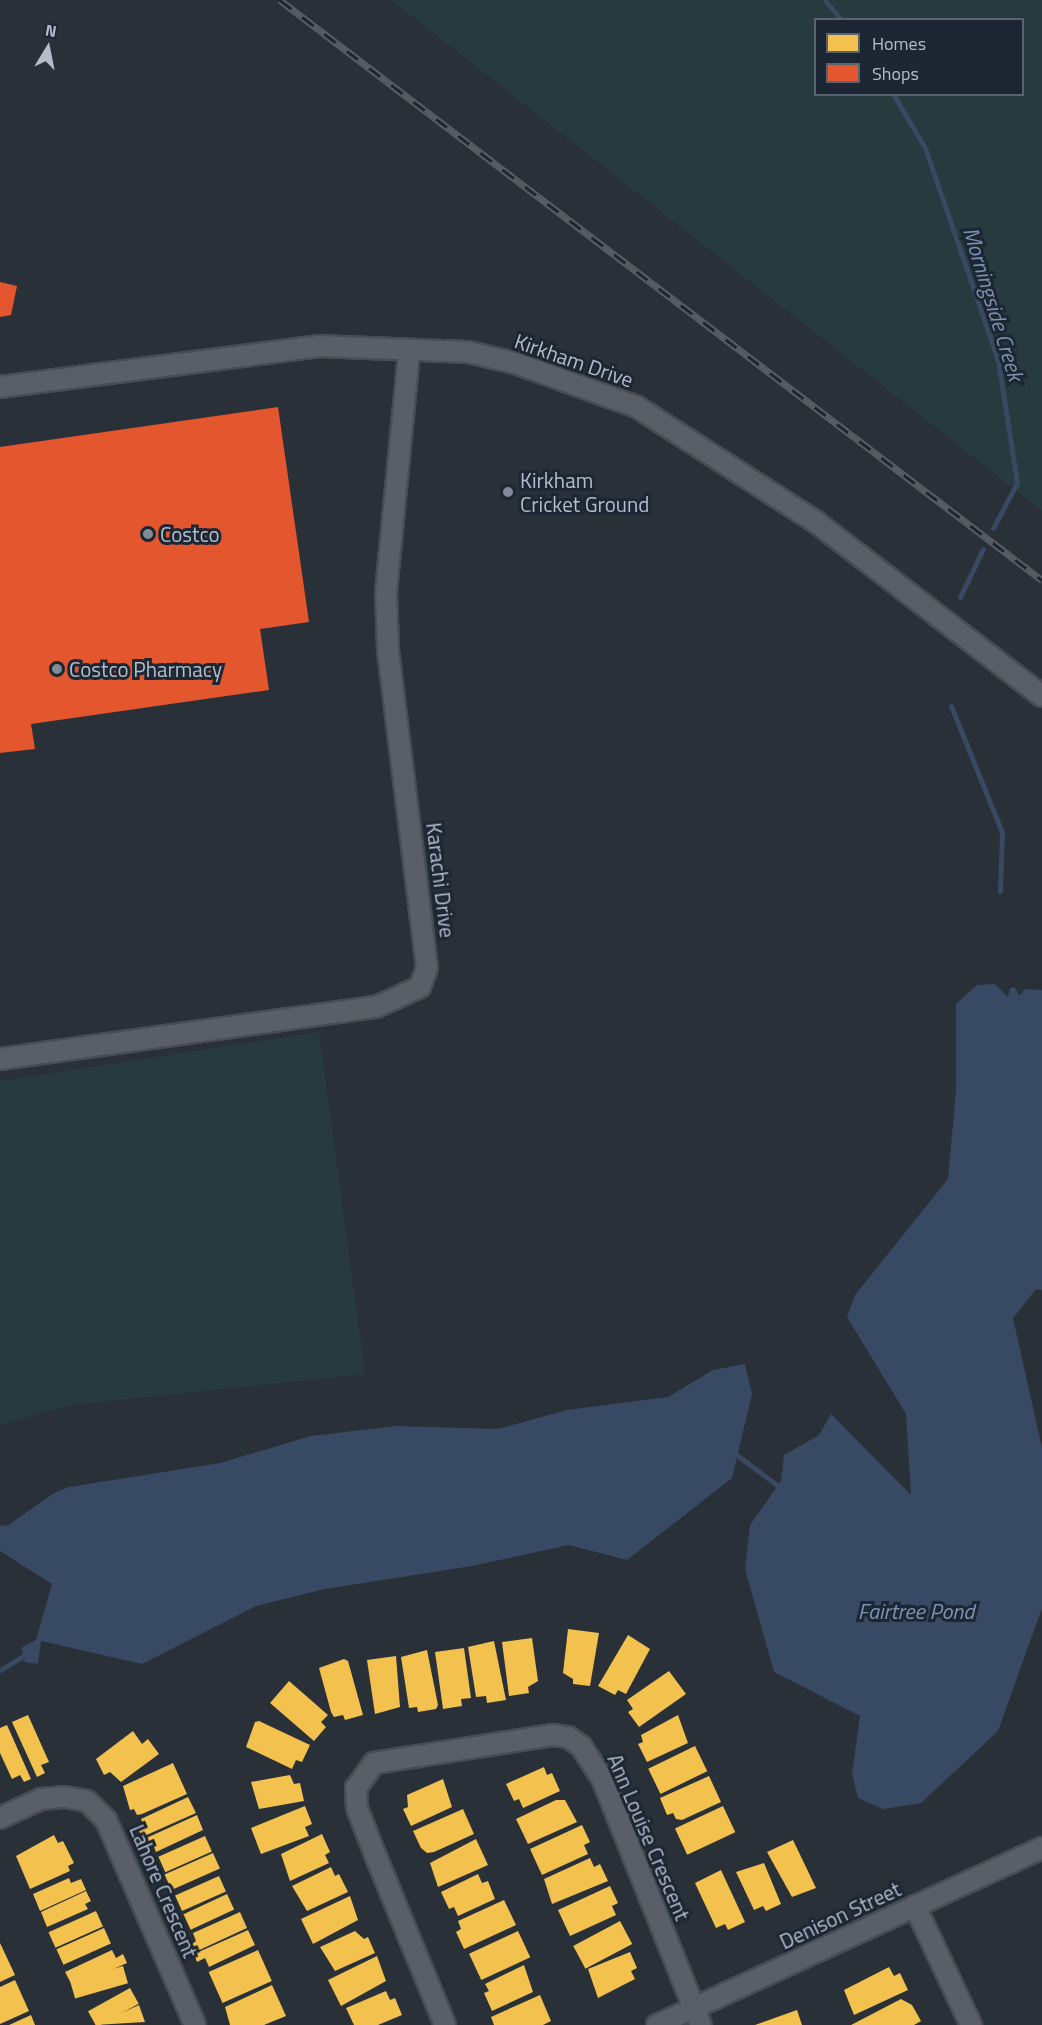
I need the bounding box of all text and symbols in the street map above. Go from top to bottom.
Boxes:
text: N [44,17,59,43]
north arrow [18,18,78,78]
legend [814,18,1024,96]
text: Homes [872,30,926,57]
text: Shops [872,60,919,87]
water label: Morningside Creek [957,224,1029,384]
street label: Kirkham Drive [511,328,637,392]
place label: Kirkham Cricket Ground [520,467,649,517]
marker: Kirkham Cricket Ground [501,485,515,499]
place label: Costco [160,521,220,547]
marker: Costco [141,527,155,541]
place label: Costco Pharmacy [69,656,222,682]
marker: Costco Pharmacy [50,662,64,676]
street label: Karachi Drive [421,821,461,939]
water label: Fairtree Pond [858,1599,974,1625]
street label: Ann Louise Crescent [603,1750,695,1924]
street label: Lahore Crescent [125,1821,203,1961]
street label: Denison Street [775,1876,905,1954]

